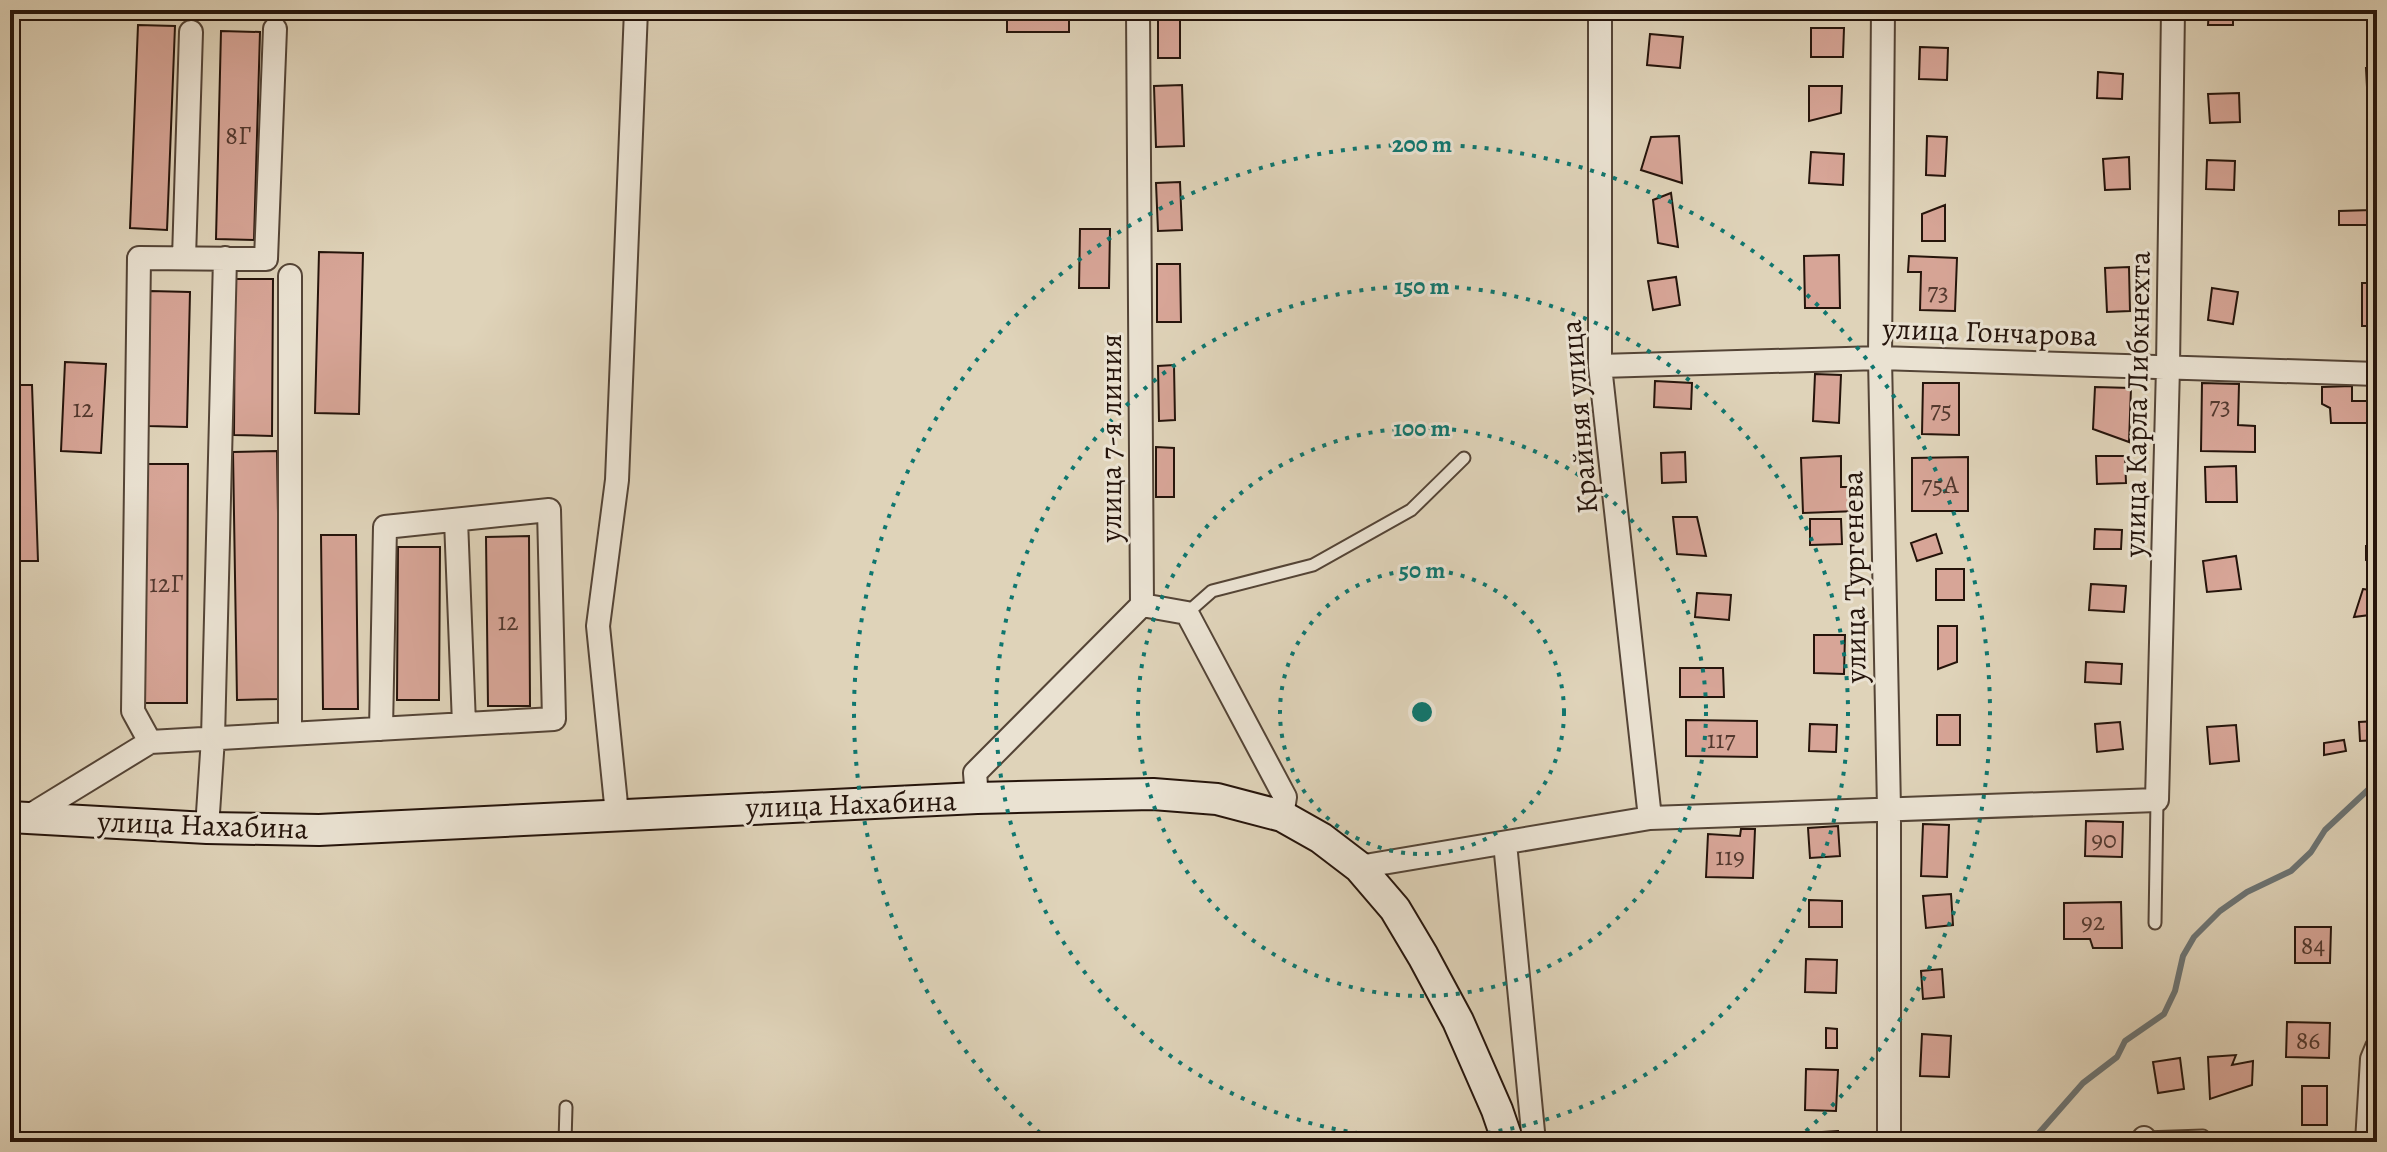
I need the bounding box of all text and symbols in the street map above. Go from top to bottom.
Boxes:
house number: 8Г [225,118,251,153]
text: 200 m [1392,128,1452,160]
street label: улица Карла Либкнехта [2114,250,2160,558]
text: 150 m [1394,270,1450,302]
house number: 73 [1927,274,1949,309]
street label: улица Гончарова [1881,308,2098,356]
street label: Крайняя улица [1551,318,1607,516]
street label: улица 7-я линия [1091,334,1131,543]
house number: 73 [2209,388,2231,423]
house number: 12 [72,391,94,426]
house number: 75 [1930,392,1952,427]
text: 100 m [1393,412,1451,444]
house number: 75А [1921,467,1959,502]
street label: улица Тургенева [1832,470,1876,684]
text: 50 m [1399,554,1445,586]
house number: 12Г [149,566,183,601]
house number: 12 [497,604,519,639]
centre of rings [1408,698,1436,726]
house number: 117 [1707,722,1735,757]
street label: улица Нахабина [744,780,957,828]
street label: улица Нахабина [96,801,309,849]
house number: 90 [2091,822,2117,857]
house number: 119 [1715,839,1745,874]
house number: 92 [2081,904,2105,939]
house number: 84 [2301,928,2325,963]
house number: 86 [2296,1023,2320,1058]

